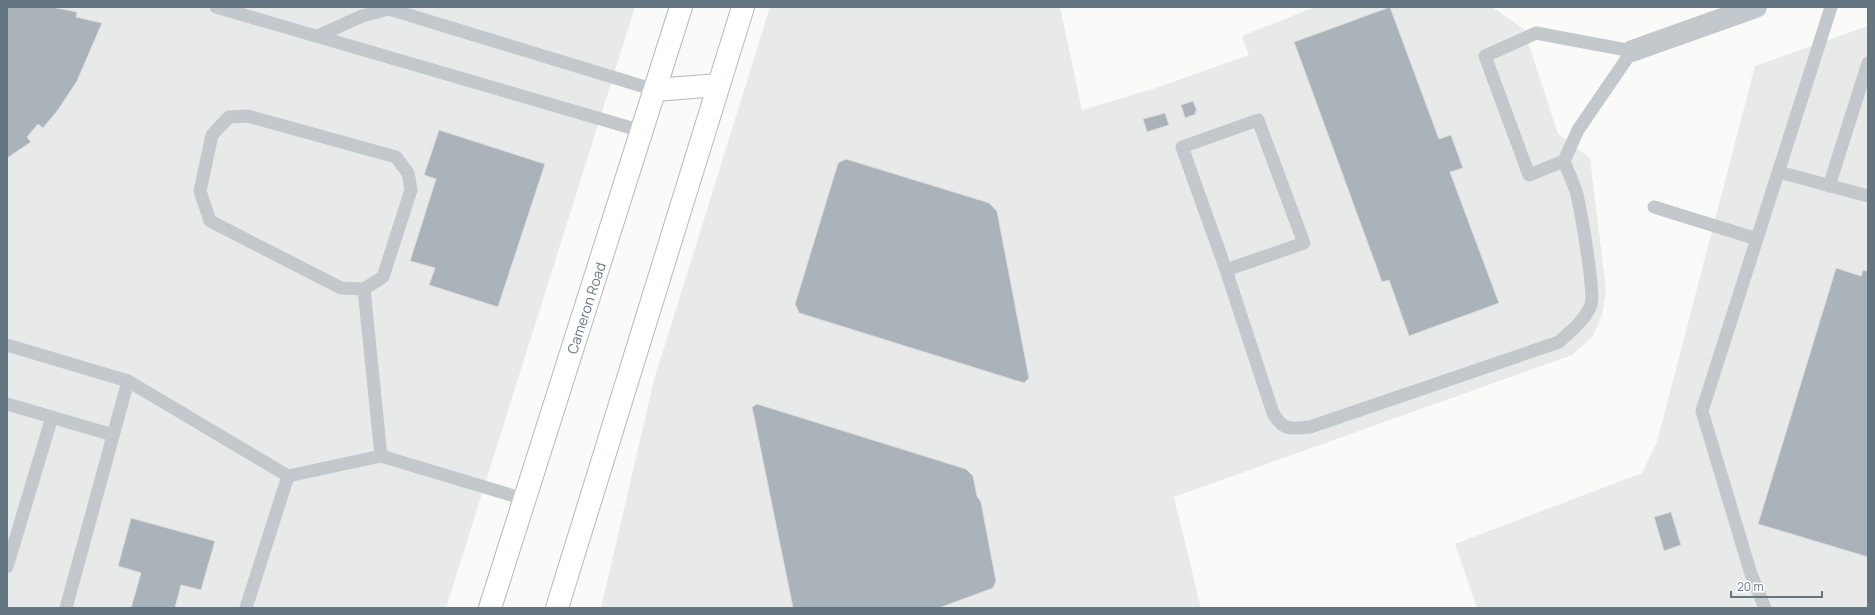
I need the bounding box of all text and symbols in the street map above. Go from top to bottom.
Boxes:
street label: Cameron Road [562,260,610,356]
scale bar [1731,573,1822,599]
text: 20 m [1737,578,1764,595]

